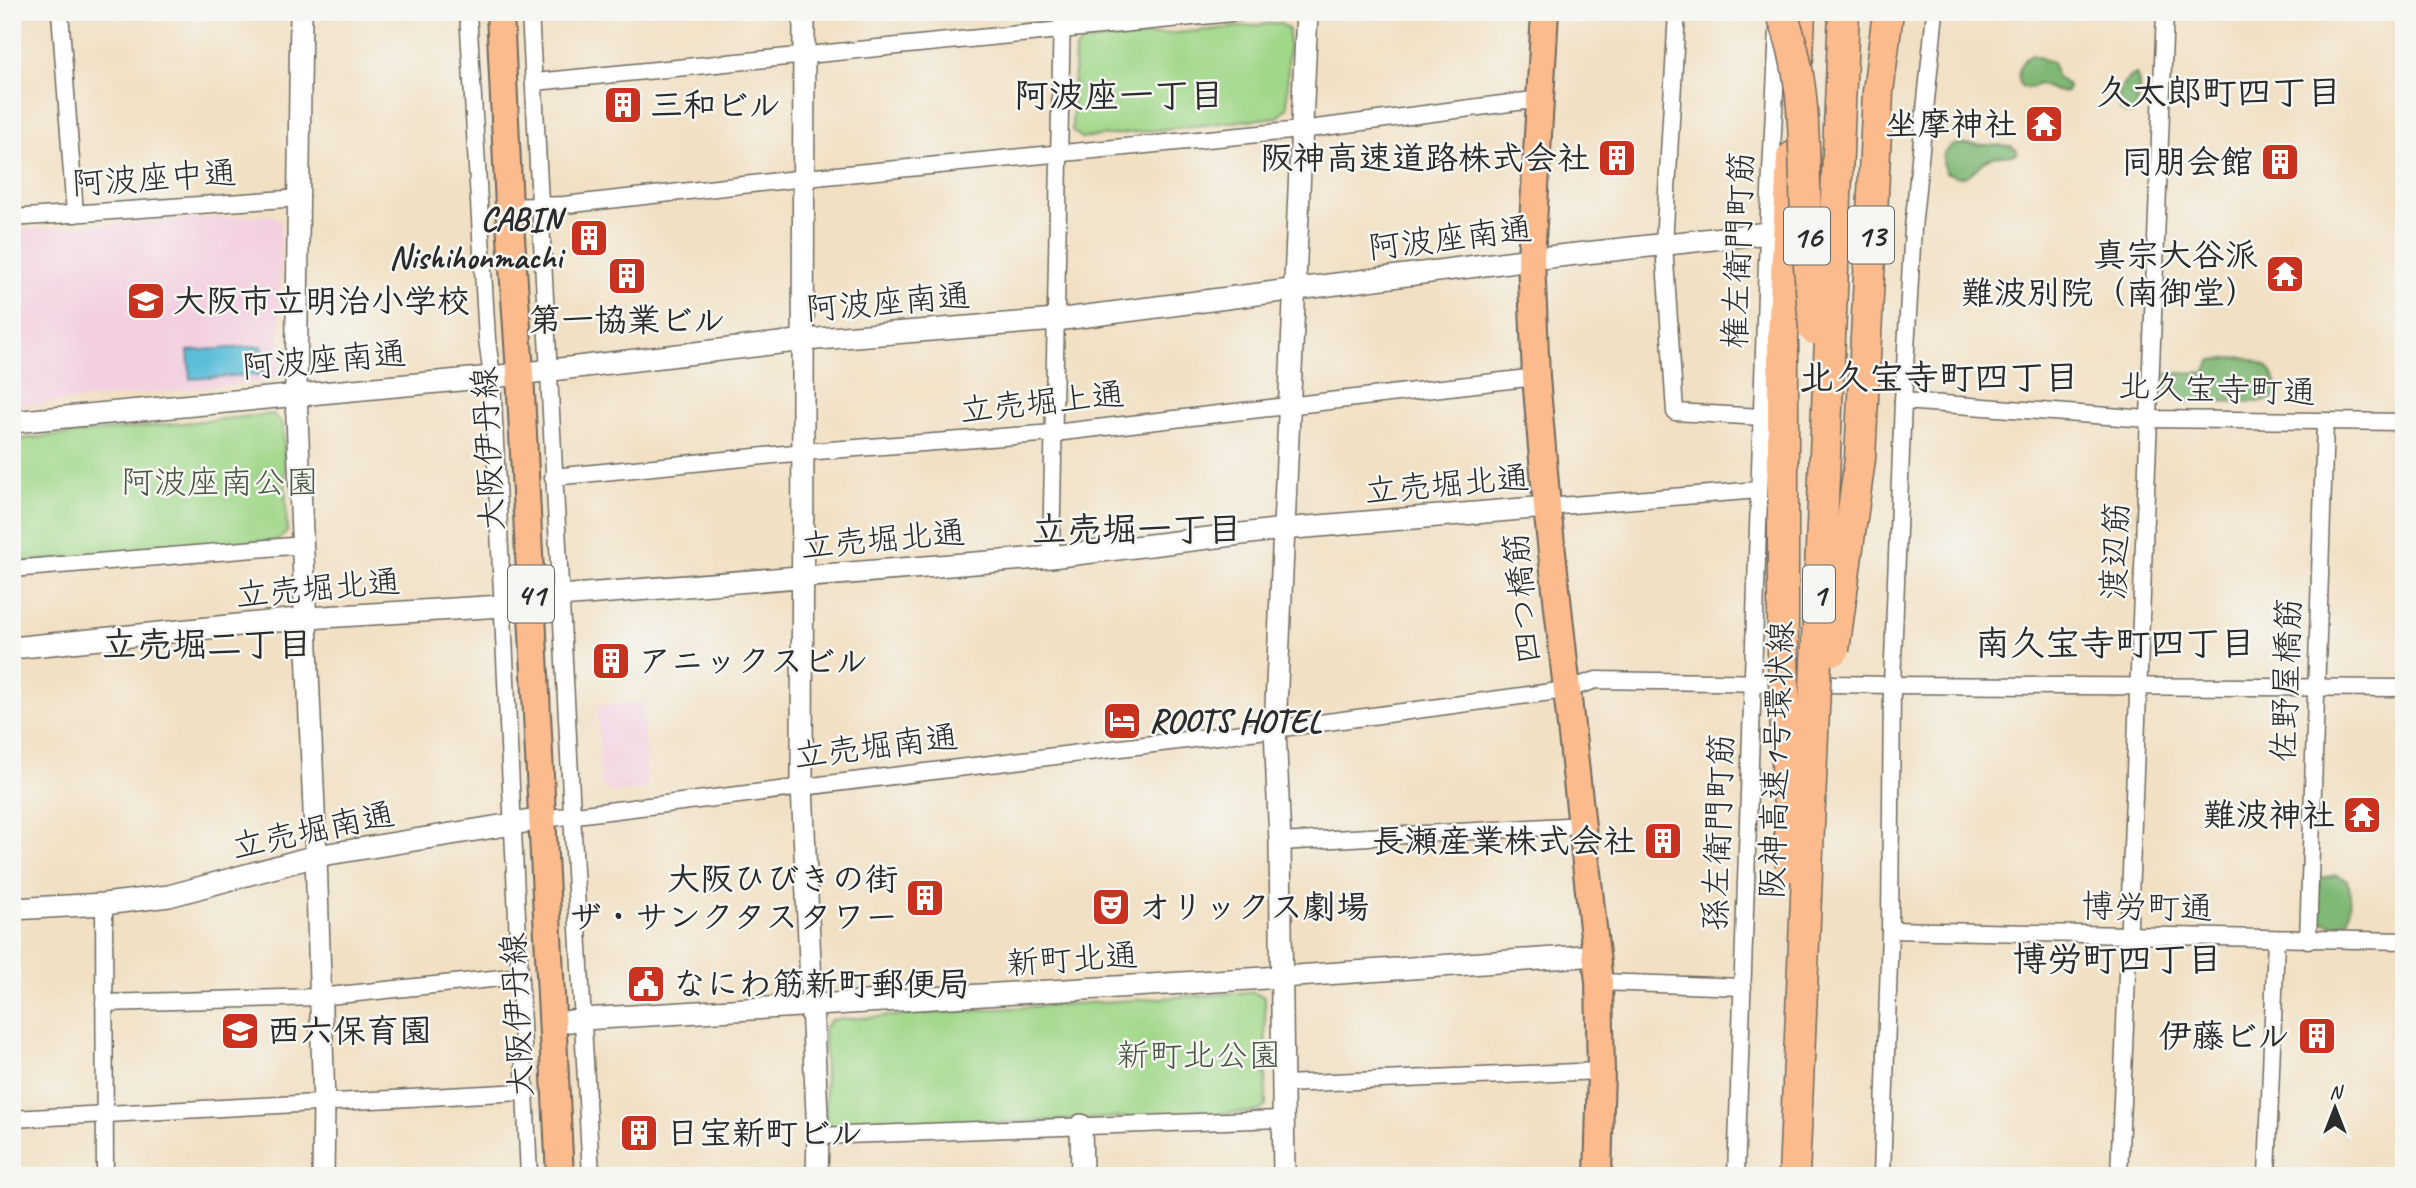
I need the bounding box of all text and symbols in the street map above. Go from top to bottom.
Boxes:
district label: 久太郎町四丁目 [2096,70,2342,115]
district label: 阿波座一丁目 [1014,73,1224,118]
building icon: 三和ビル [602,84,644,126]
place label: 三和ビル [650,84,781,126]
place label: 坐摩神社 [1885,103,2017,145]
temple icon: 坐摩神社 [2023,103,2065,145]
place label: 阪神高速道路株式会社 [1260,137,1590,179]
building icon: 阪神高速道路株式会社 [1596,137,1638,179]
place label: 同朋会館 [2121,141,2253,183]
building icon: 同朋会館 [2259,141,2301,183]
street label: 権左衛門町筋 [1714,150,1762,350]
street label: 阿波座中通 [70,151,238,205]
place label: CABIN Nishihonmachi [389,198,567,278]
road number: 13 [1848,206,1894,264]
street label: 阿波座南通 [1366,207,1534,269]
road number: 16 [1784,208,1830,264]
building icon: CABIN Nishihonmachi [568,217,610,259]
place label: 真宗大谷派 難波別院（南御堂） [1961,234,2258,314]
temple icon: 真宗大谷派 難波別院（南御堂） [2264,253,2306,295]
building icon: 第一協業ビル [606,255,648,297]
street label: 阿波座南通 [804,274,972,330]
school or university icon: 大阪市立明治小学校 [125,280,167,322]
place label: 大阪市立明治小学校 [173,280,470,322]
place label: 第一協業ビル [528,299,726,341]
street label: 阿波座南通 [240,332,408,388]
district label: 北久宝寺町四丁目 [1799,355,2079,400]
street label: 北久宝寺町通 [2117,365,2317,413]
street label: 大阪伊丹線 [463,366,513,532]
street label: 立売堀上通 [958,372,1126,432]
street label: 立売堀北通 [1363,456,1531,512]
park label: 阿波座南公園 [121,461,319,503]
street label: 渡辺筋 [2092,501,2138,601]
district label: 立売堀一丁目 [1032,507,1242,552]
street label: 立売堀北通 [799,511,967,567]
street label: 四つ橋筋 [1494,530,1550,666]
street label: 立売堀北通 [234,560,402,616]
road number: 41 [508,566,554,622]
road number: 1 [1803,566,1835,622]
street label: 佐野屋橋筋 [2262,597,2310,763]
street label: 阪神高速1号環状線 [1750,620,1802,900]
district label: 南久宝寺町四丁目 [1975,621,2255,666]
district label: 立売堀二丁目 [102,622,312,667]
building icon: アニックスビル [590,640,632,682]
place label: アニックスビル [638,640,868,682]
hotel icon: ROOTS HOTEL [1101,700,1143,742]
place label: ROOTS HOTEL [1149,700,1323,742]
street label: 立売堀南通 [792,715,960,777]
street label: 孫左衛門町筋 [1694,732,1742,932]
street label: 立売堀南通 [228,792,398,868]
place label: 難波神社 [2203,794,2335,836]
temple icon: 難波神社 [2341,794,2383,836]
place label: 長瀬産業株式会社 [1372,820,1636,862]
building icon: 長瀬産業株式会社 [1642,820,1684,862]
place label: 大阪ひびきの街 ザ・サンクタスタワー [569,858,898,938]
building icon: 大阪ひびきの街 ザ・サンクタスタワー [904,877,946,919]
street label: 博労町通 [2081,885,2213,929]
theatre icon: オリックス劇場 [1090,886,1132,928]
place label: オリックス劇場 [1138,886,1369,928]
street label: 大阪伊丹線 [492,932,542,1098]
street label: 新町北通 [1005,933,1139,985]
district label: 博労町四丁目 [2012,937,2222,982]
public building icon: なにわ筋新町郵便局 [625,963,667,1005]
place label: なにわ筋新町郵便局 [673,963,970,1005]
school or university icon: 西六保育園 [219,1010,261,1052]
place label: 西六保育園 [267,1010,432,1052]
place label: 伊藤ビル [2159,1015,2290,1057]
building icon: 伊藤ビル [2296,1015,2338,1057]
park label: 新町北公園 [1117,1034,1282,1076]
north arrow [2300,1072,2370,1142]
text: N [2329,1080,2344,1104]
building icon: 日宝新町ビル [618,1112,660,1154]
place label: 日宝新町ビル [666,1112,863,1154]

